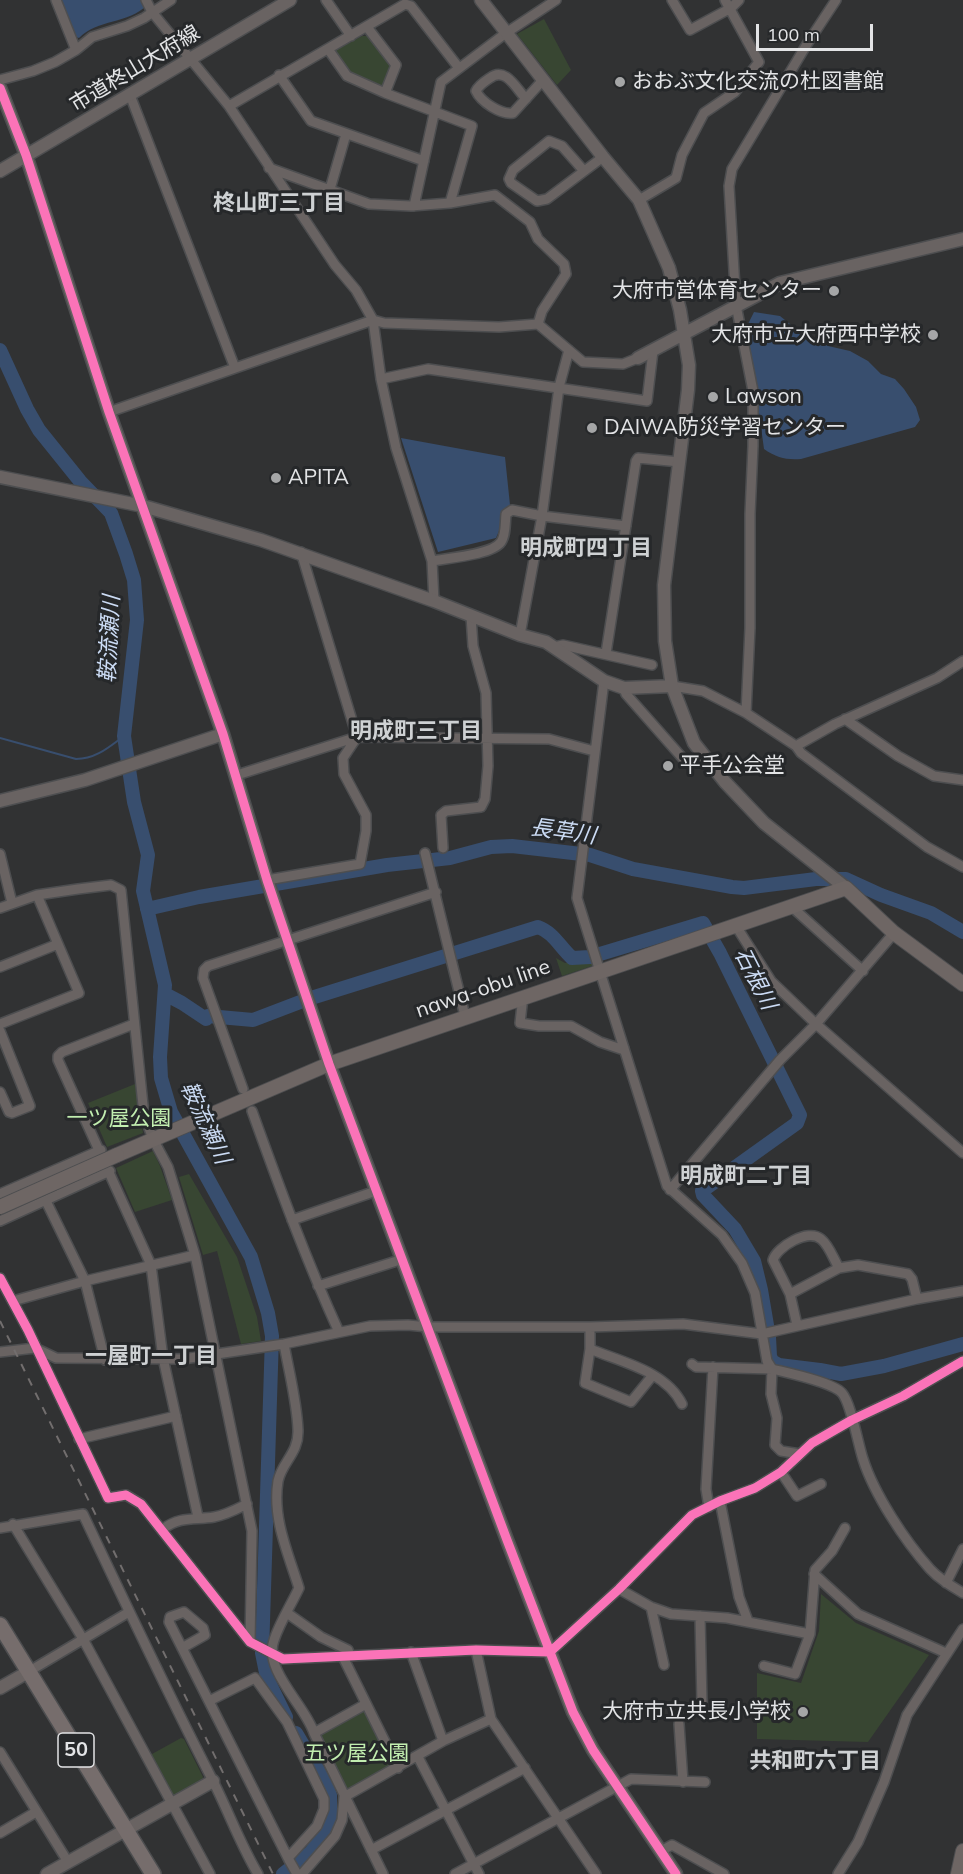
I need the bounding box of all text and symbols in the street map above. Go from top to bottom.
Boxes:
scale bar [759,12,876,50]
street label: 市道柊山大府線 [66,20,204,118]
text: 100 m [767,23,820,46]
place label: おおぶ文化交流の杜図書館 [632,69,884,95]
marker: おおぶ文化交流の杜図書館 [613,75,627,89]
district label: 柊山町三丁目 [213,190,345,216]
place label: 大府市営体育センター [612,278,822,304]
marker: 大府市営体育センター [827,284,841,298]
place label: 大府市立大府西中学校 [711,322,921,348]
marker: 大府市立大府西中学校 [926,328,940,342]
place label: Lawson [725,384,802,410]
marker: Lawson [706,390,720,404]
place label: DAIWA防災学習センター [604,415,846,441]
marker: DAIWA防災学習センター [585,421,599,435]
place label: APITA [288,465,349,491]
marker: APITA [269,471,283,485]
district label: 明成町四丁目 [520,535,652,561]
water label: 鞍流瀬川 [95,594,125,684]
district label: 明成町三丁目 [350,718,482,744]
place label: 平手公会堂 [680,753,785,779]
marker: 平手公会堂 [661,759,675,773]
water label: 長草川 [528,814,598,850]
water label: 石根川 [728,944,782,1014]
street label: nawa-obu line [412,954,554,1024]
water label: 鞍流瀬川 [174,1078,236,1168]
park label: 一ツ屋公園 [67,1106,171,1132]
district label: 明成町二丁目 [680,1163,812,1189]
district label: 一屋町一丁目 [85,1343,217,1369]
place label: 大府市立共長小学校 [602,1699,791,1725]
marker: 大府市立共長小学校 [796,1705,810,1719]
road number: 50 [58,1733,94,1767]
park label: 五ツ屋公園 [305,1741,409,1767]
district label: 共和町六丁目 [749,1748,881,1774]

